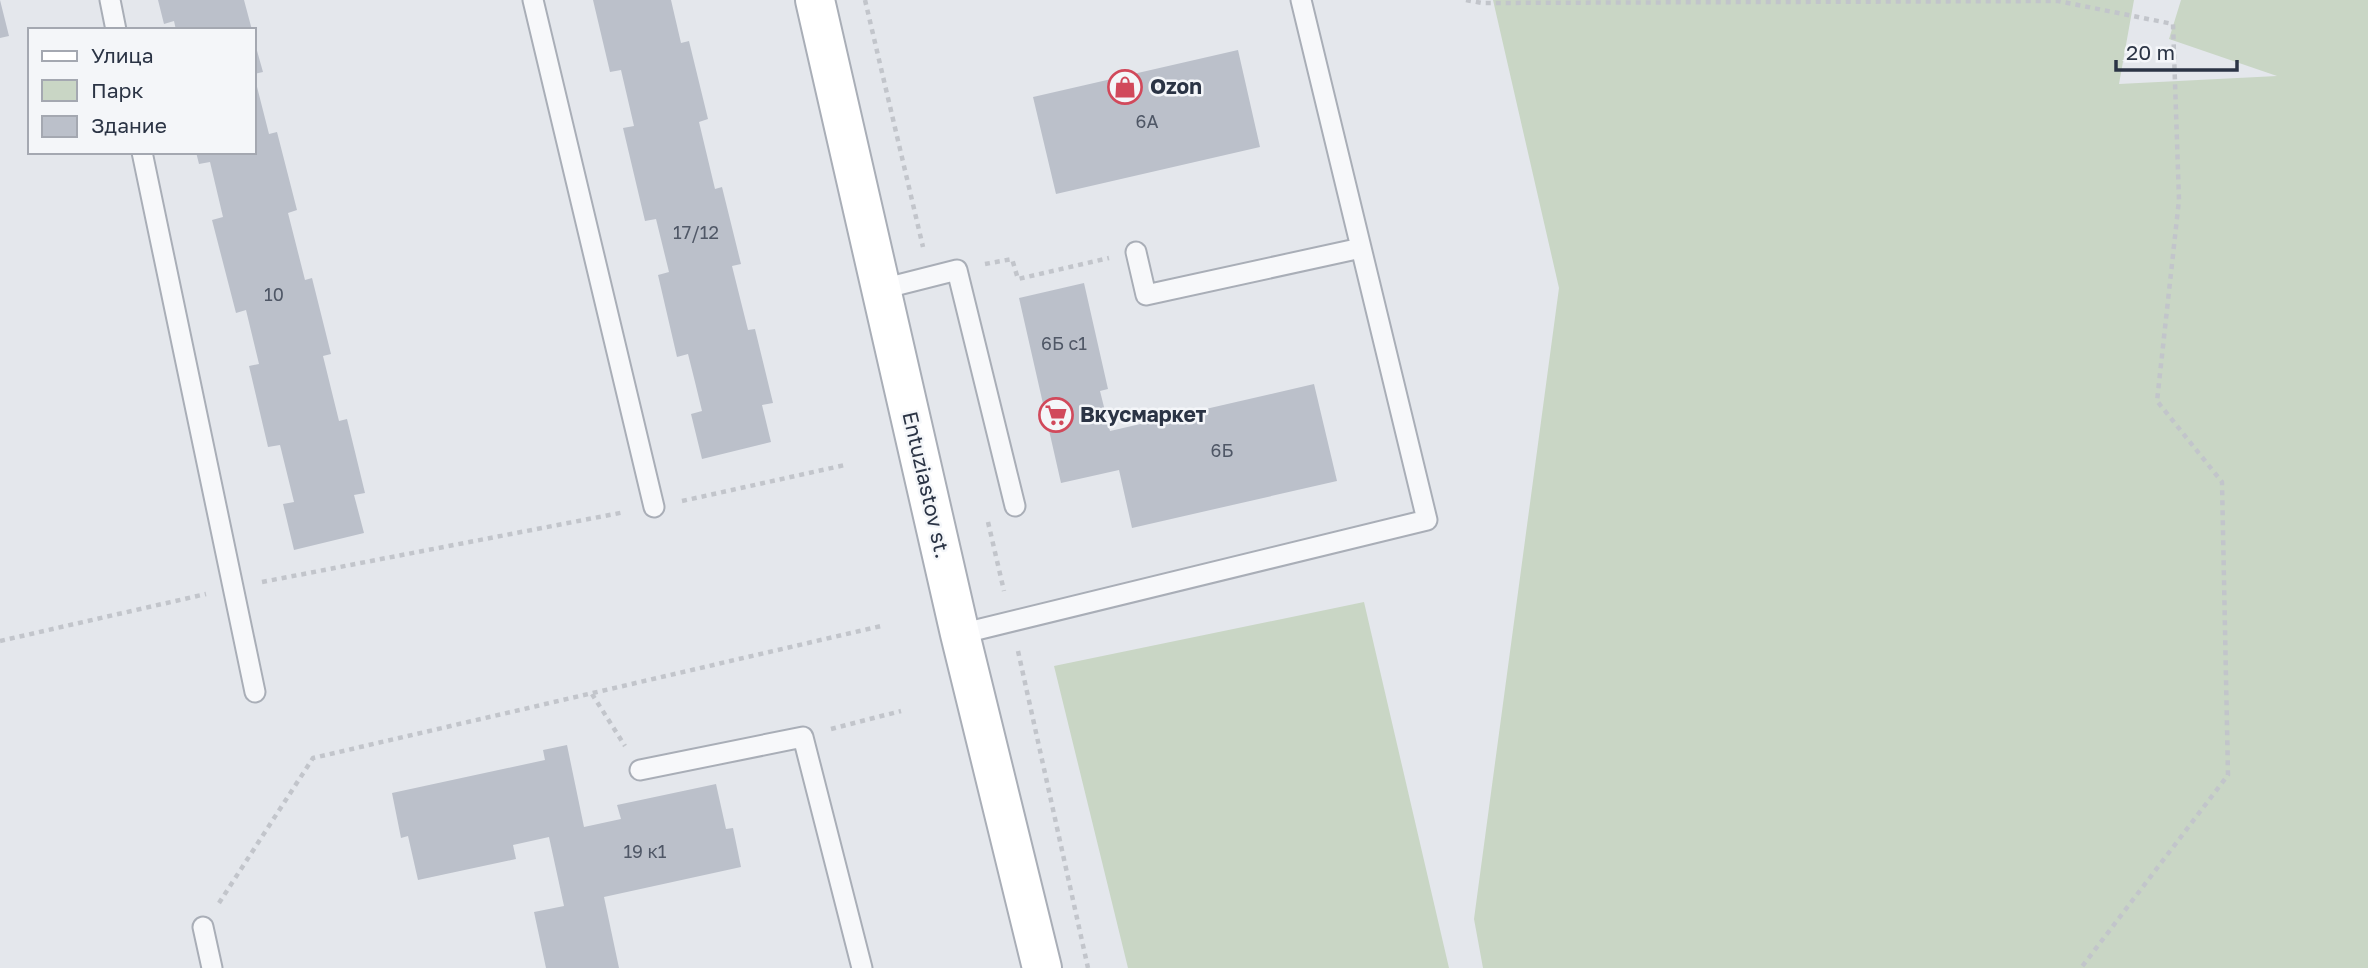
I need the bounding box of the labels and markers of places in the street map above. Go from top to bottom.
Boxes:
shop icon: Ozon [1106,68,1144,106]
place label: Ozon [1150,73,1202,99]
supermarket icon: Вкусмаркет [1037,396,1075,434]
place label: Вкусмаркет [1080,401,1207,427]

